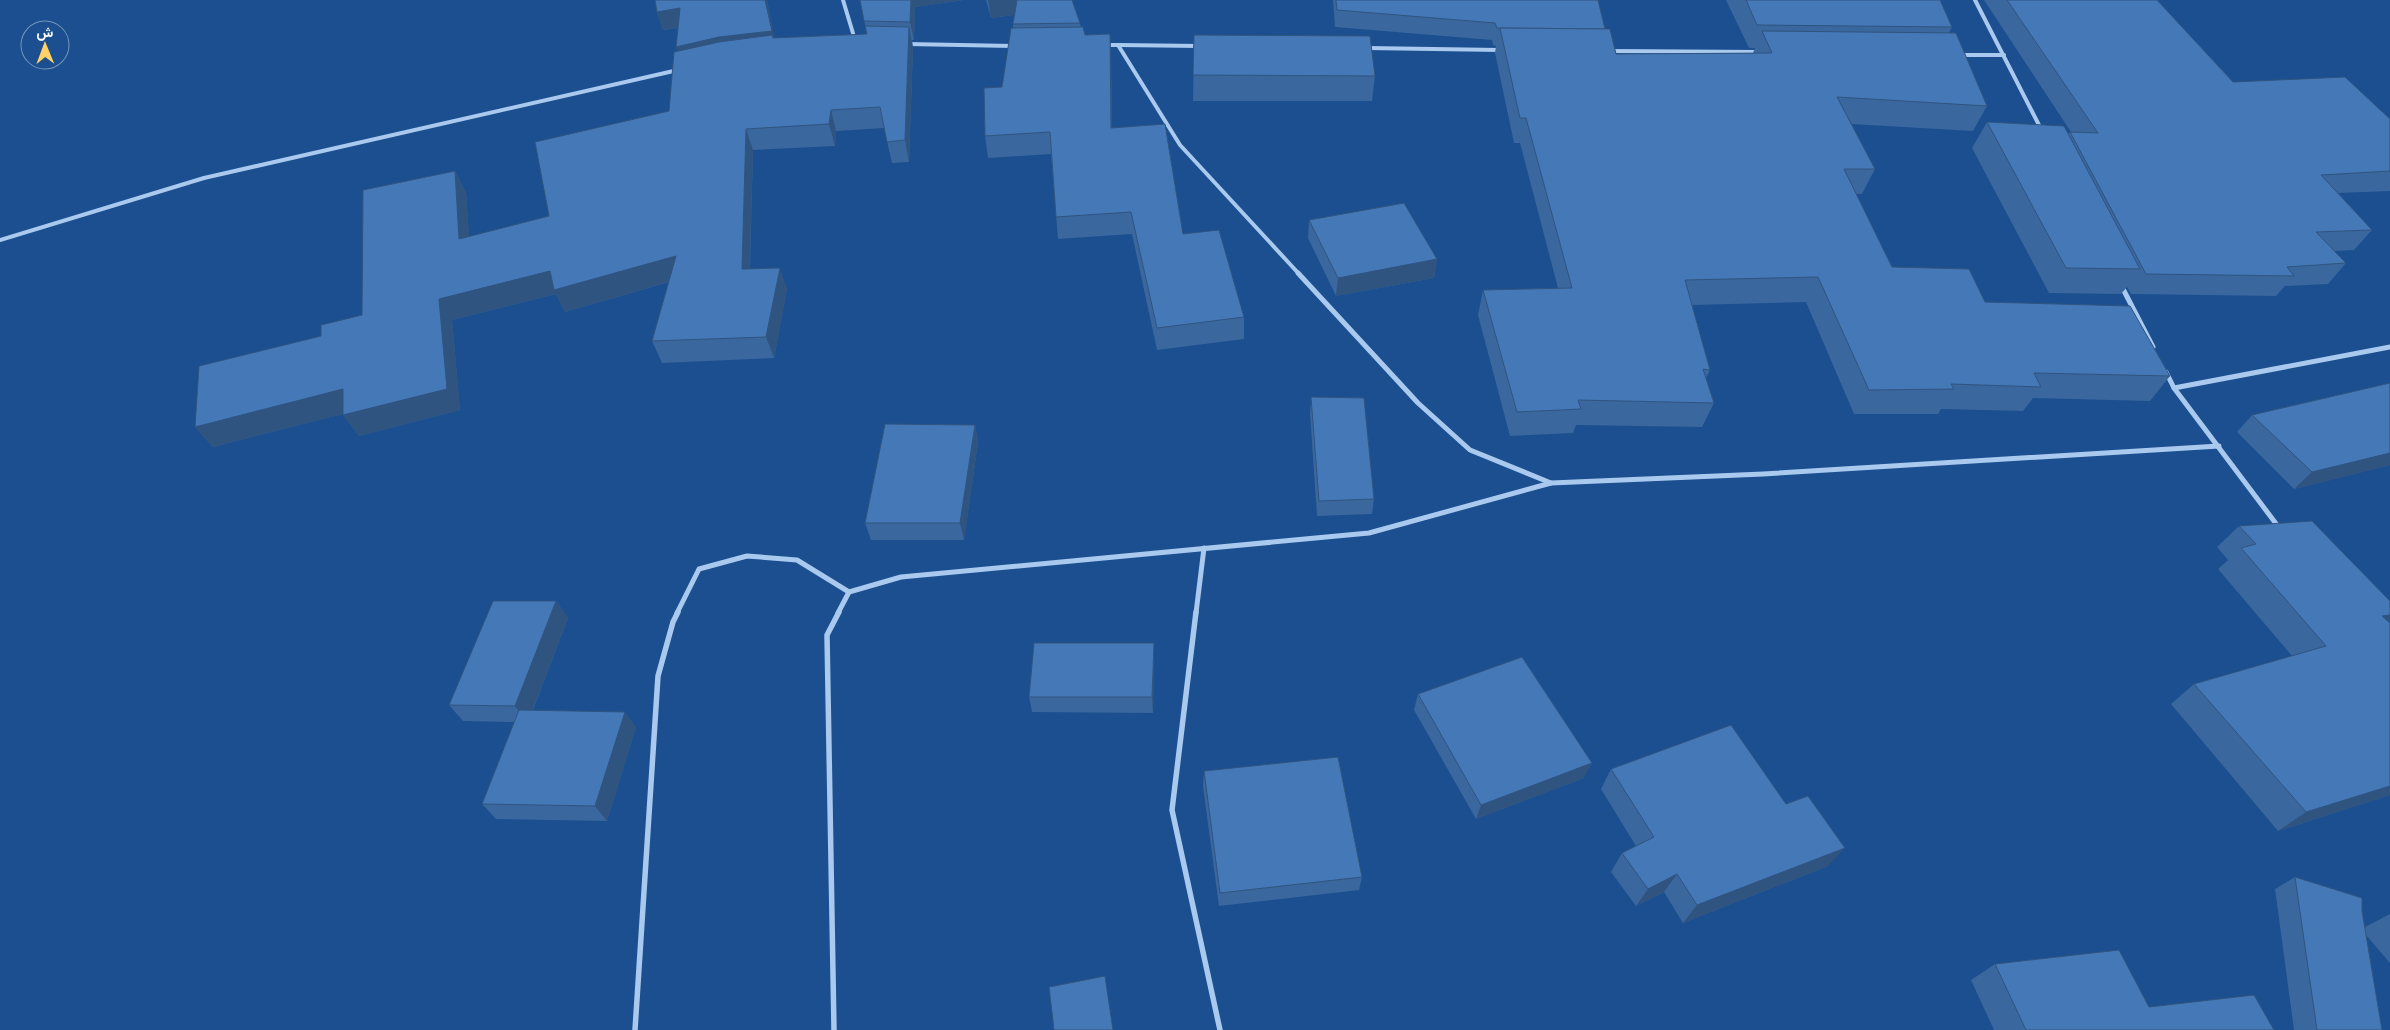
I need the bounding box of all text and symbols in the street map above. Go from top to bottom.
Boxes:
north arrow [20,20,70,70]
text: ش [36,24,54,41]

